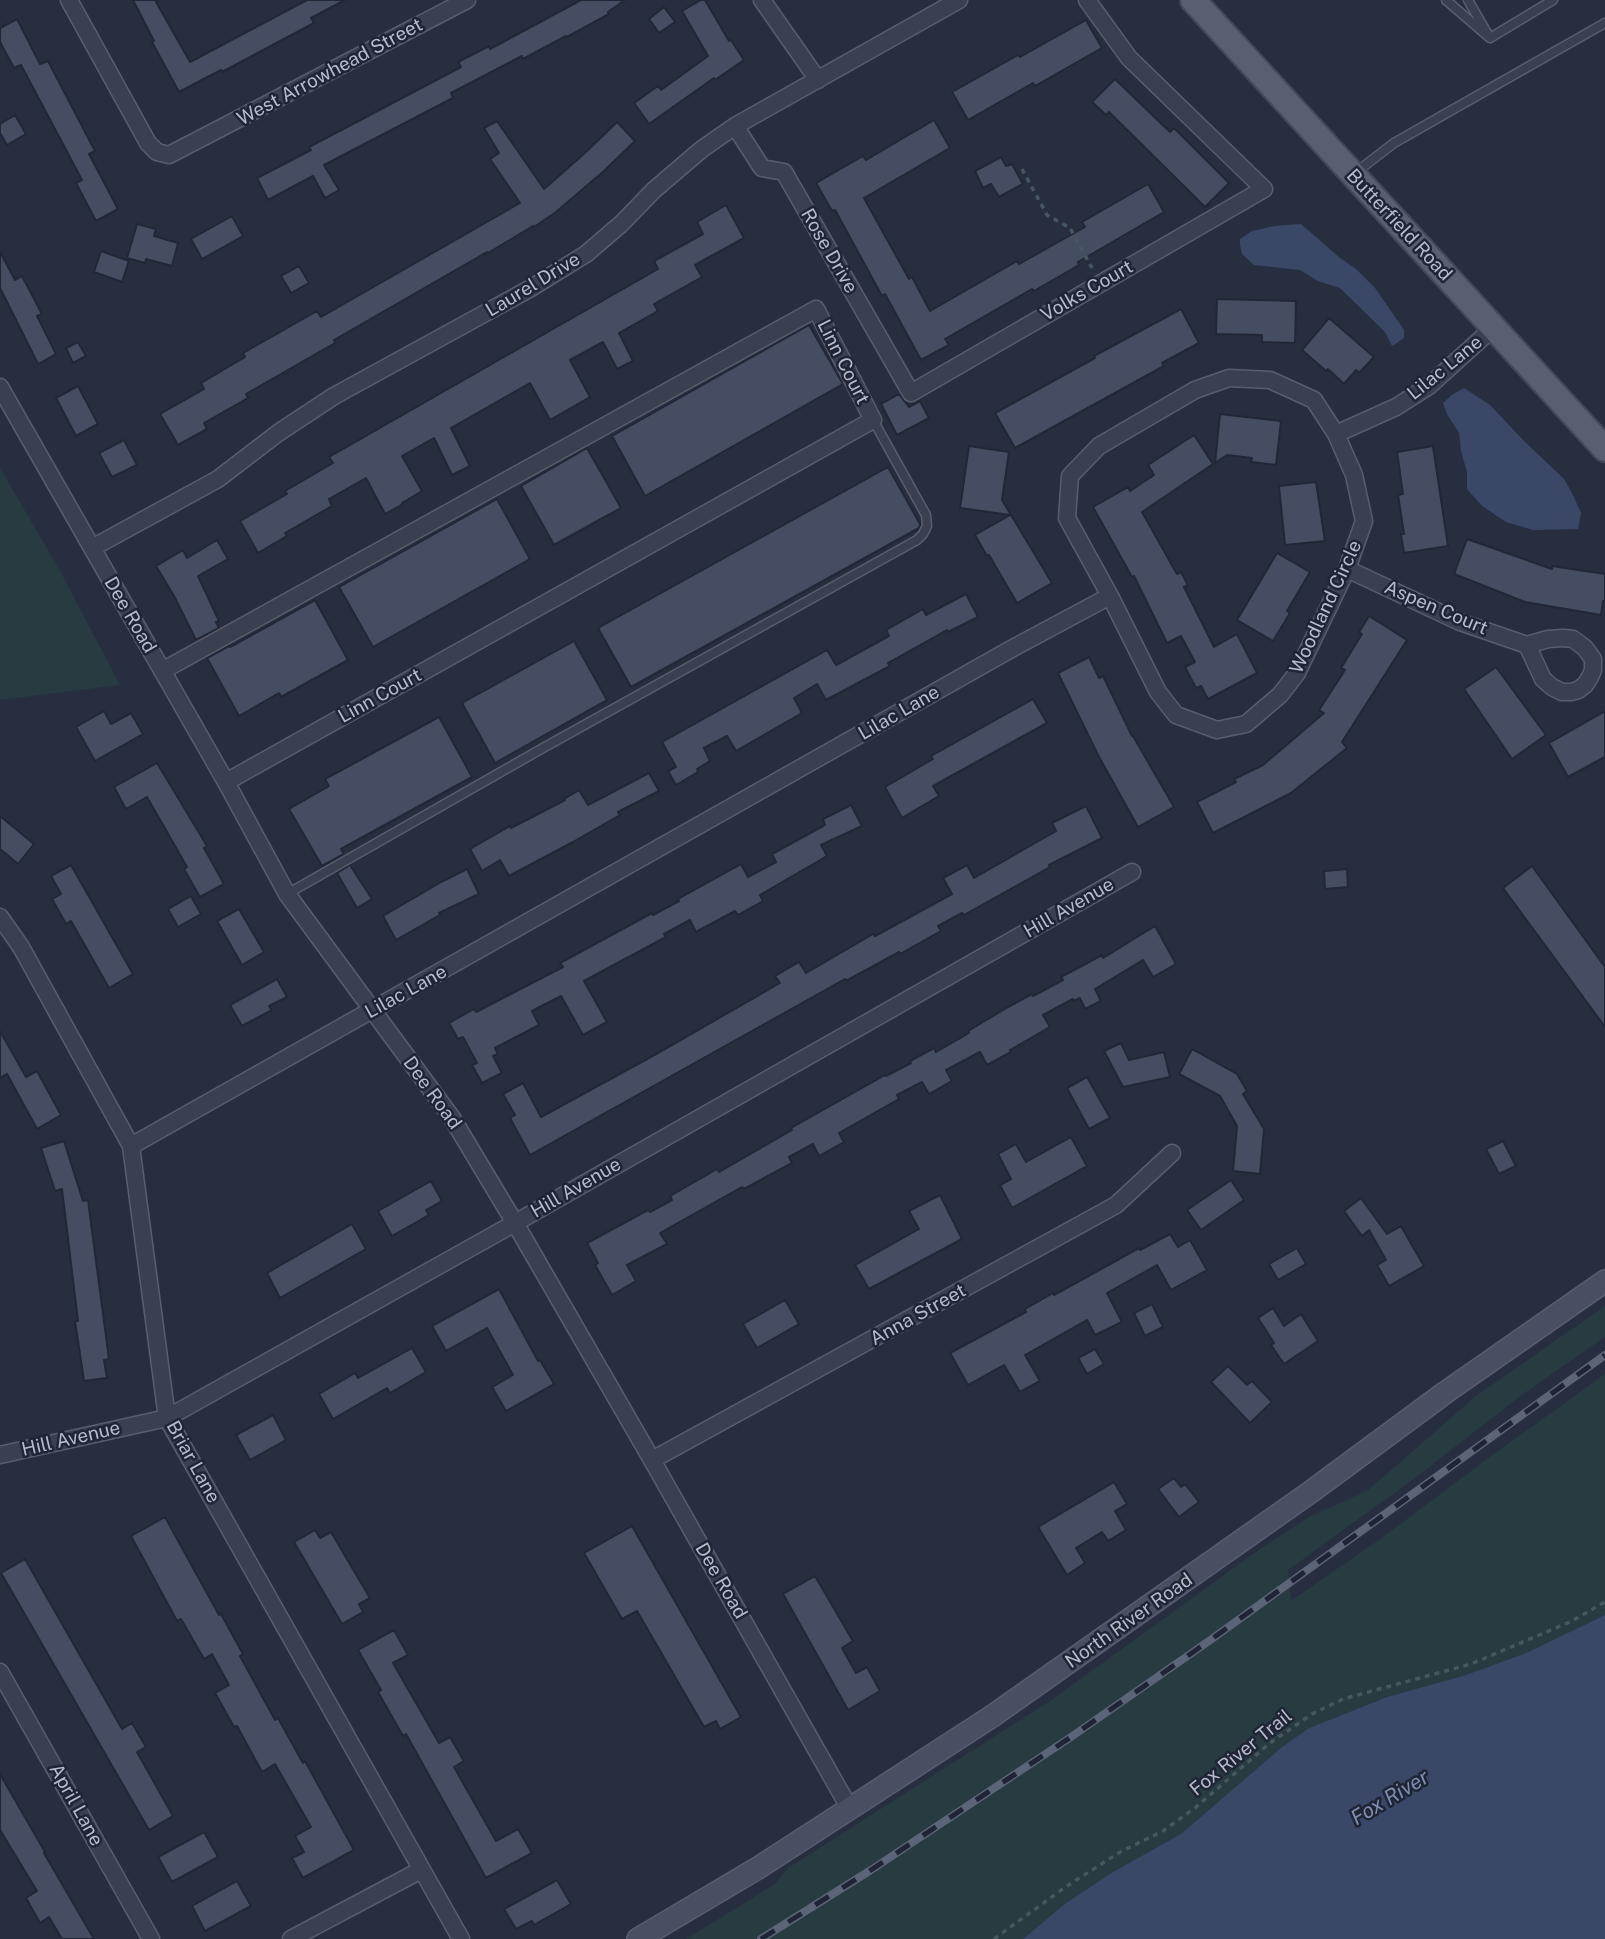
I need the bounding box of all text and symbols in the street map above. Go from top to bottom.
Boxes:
street label: West Arrowhead Street [233,13,427,131]
street label: Butterfield Road [1341,164,1457,286]
street label: Rose Drive [796,205,862,297]
street label: Laurel Drive [482,248,584,322]
street label: Volks Court [1037,256,1137,326]
street label: Linn Court [812,316,874,408]
street label: Lilac Lane [1403,331,1487,405]
street label: Woodland Circle [1285,537,1367,677]
street label: Dee Road [99,573,161,657]
street label: Aspen Court [1381,576,1491,640]
street label: Linn Court [334,664,426,728]
street label: Lilac Lane [854,681,944,745]
street label: Hill Avenue [1020,873,1118,943]
street label: Lilac Lane [361,960,451,1024]
street label: Dee Road [398,1052,466,1134]
street label: Hill Avenue [527,1153,625,1223]
street label: Anna Street [866,1279,970,1351]
street label: Hill Avenue [19,1417,123,1461]
street label: Briar Lane [161,1417,225,1507]
street label: Dee Road [690,1539,752,1623]
street label: North River Road [1061,1569,1197,1673]
street label: Fox River Trail [1185,1705,1297,1801]
street label: April Lane [44,1760,108,1850]
water label: Fox River [1346,1765,1434,1831]

